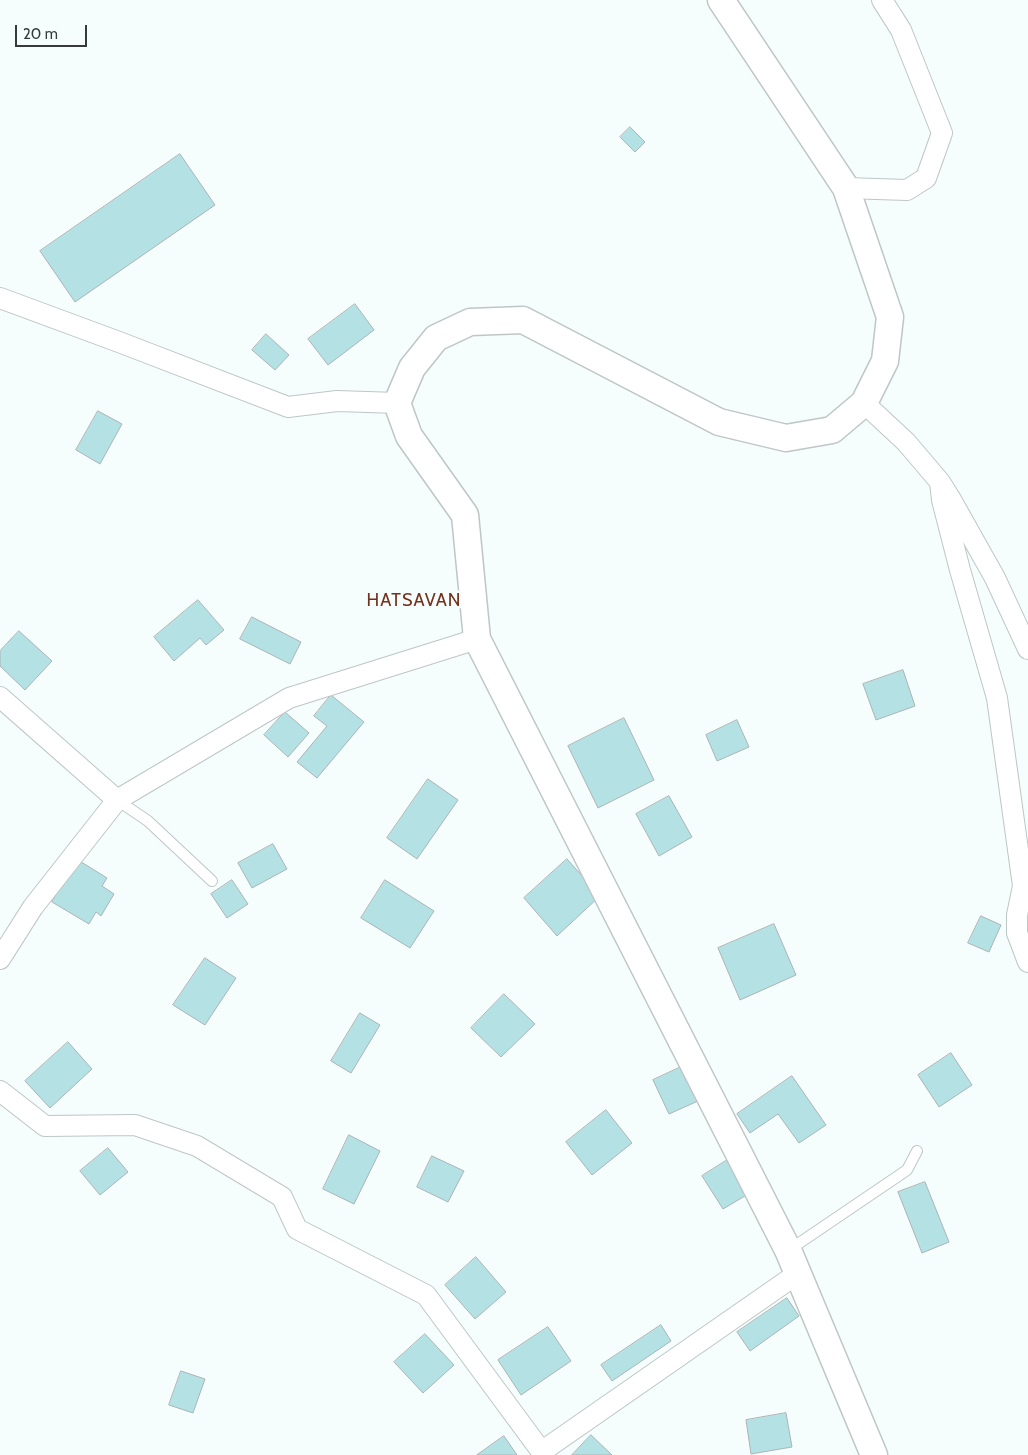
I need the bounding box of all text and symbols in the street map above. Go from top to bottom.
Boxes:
scale bar [18,15,90,47]
text: 20 m [23,25,58,43]
district label: HATSAVAN [366,590,462,612]

